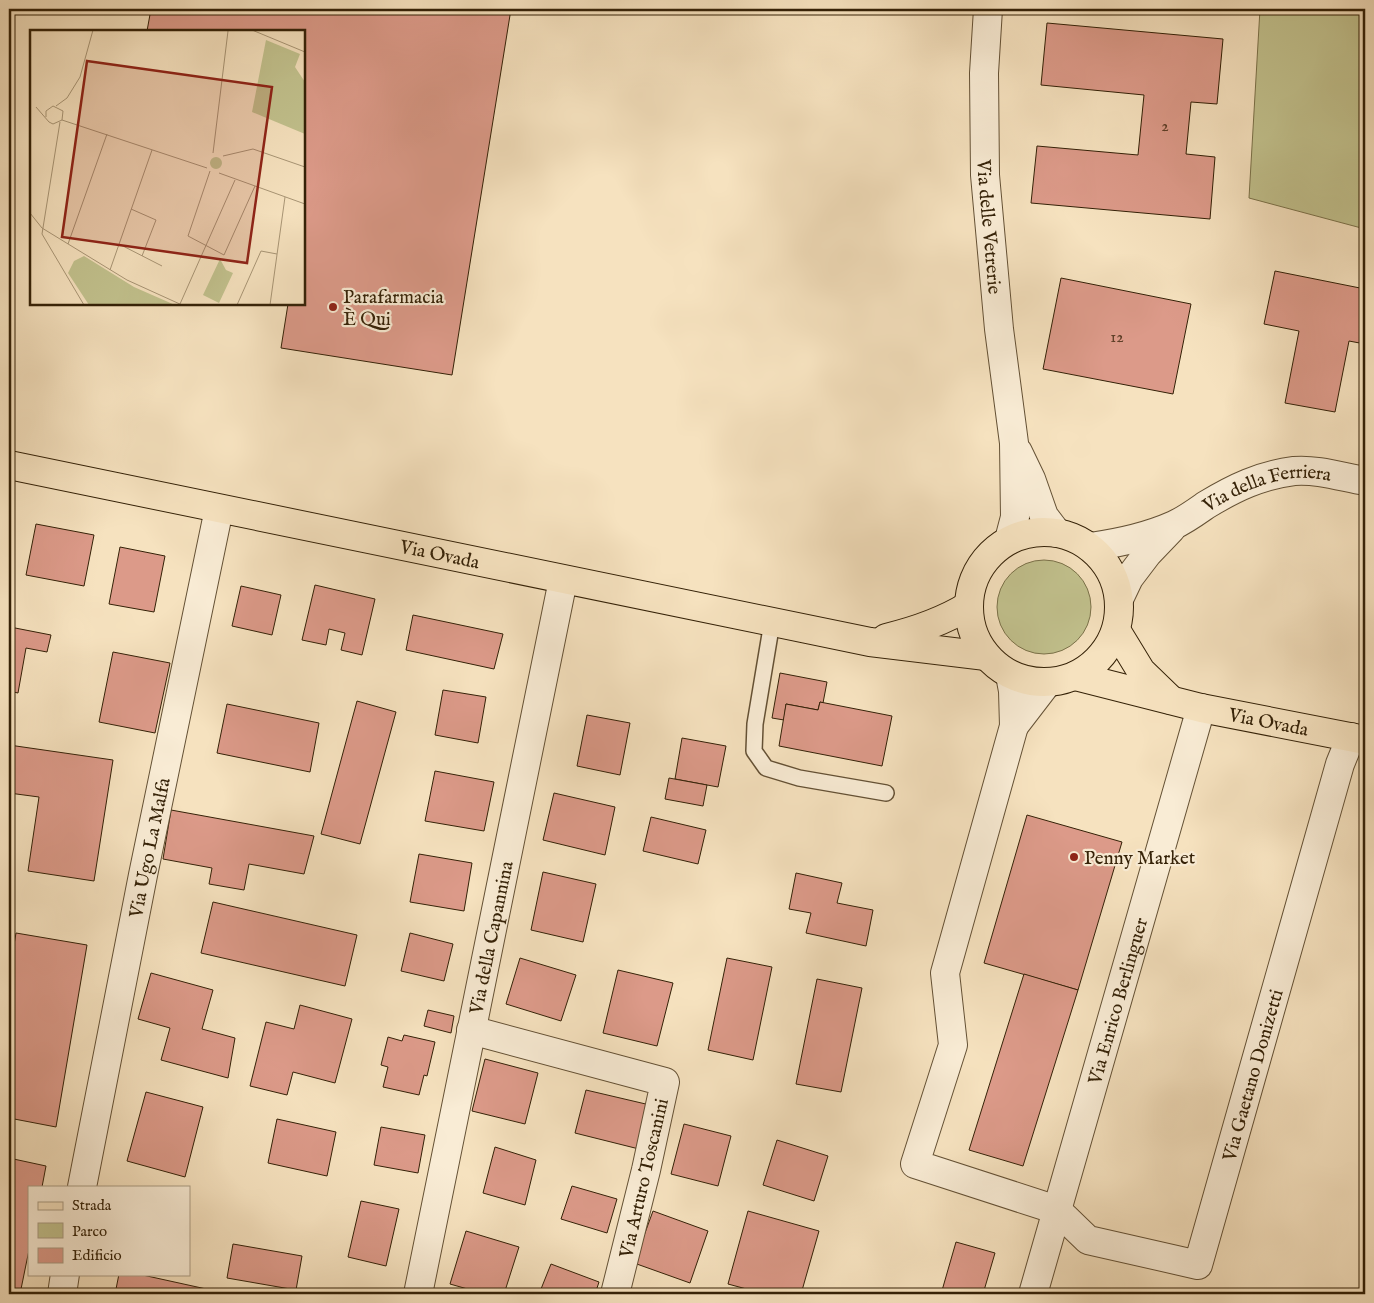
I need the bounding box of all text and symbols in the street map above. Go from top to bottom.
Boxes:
inset map [30,30,305,305]
house number: 2 [1161,117,1169,137]
street label: Via delle Vetrerie [971,158,1006,296]
place label: Parafarmacia È Qui [343,286,444,332]
marker: Parafarmacia È Qui [327,301,339,313]
house number: 12 [1110,328,1124,348]
street label: Via della Ferriera [1198,461,1334,519]
street label: Via Ovada [397,535,482,576]
street label: Via Ovada [1225,703,1311,743]
street label: Via Ugo La Malfa [125,775,177,921]
place label: Penny Market [1084,847,1196,871]
marker: Penny Market [1068,851,1080,863]
street label: Via della Capannina [465,858,520,1017]
street label: Via Enrico Berlinguer [1083,915,1154,1088]
street label: Via Gaetano Donizetti [1218,987,1290,1165]
street label: Via Arturo Toscanini [615,1096,675,1262]
legend [28,1186,190,1276]
text: Strada [72,1196,112,1215]
text: Parco [72,1222,107,1241]
text: Edificio [72,1246,122,1265]

